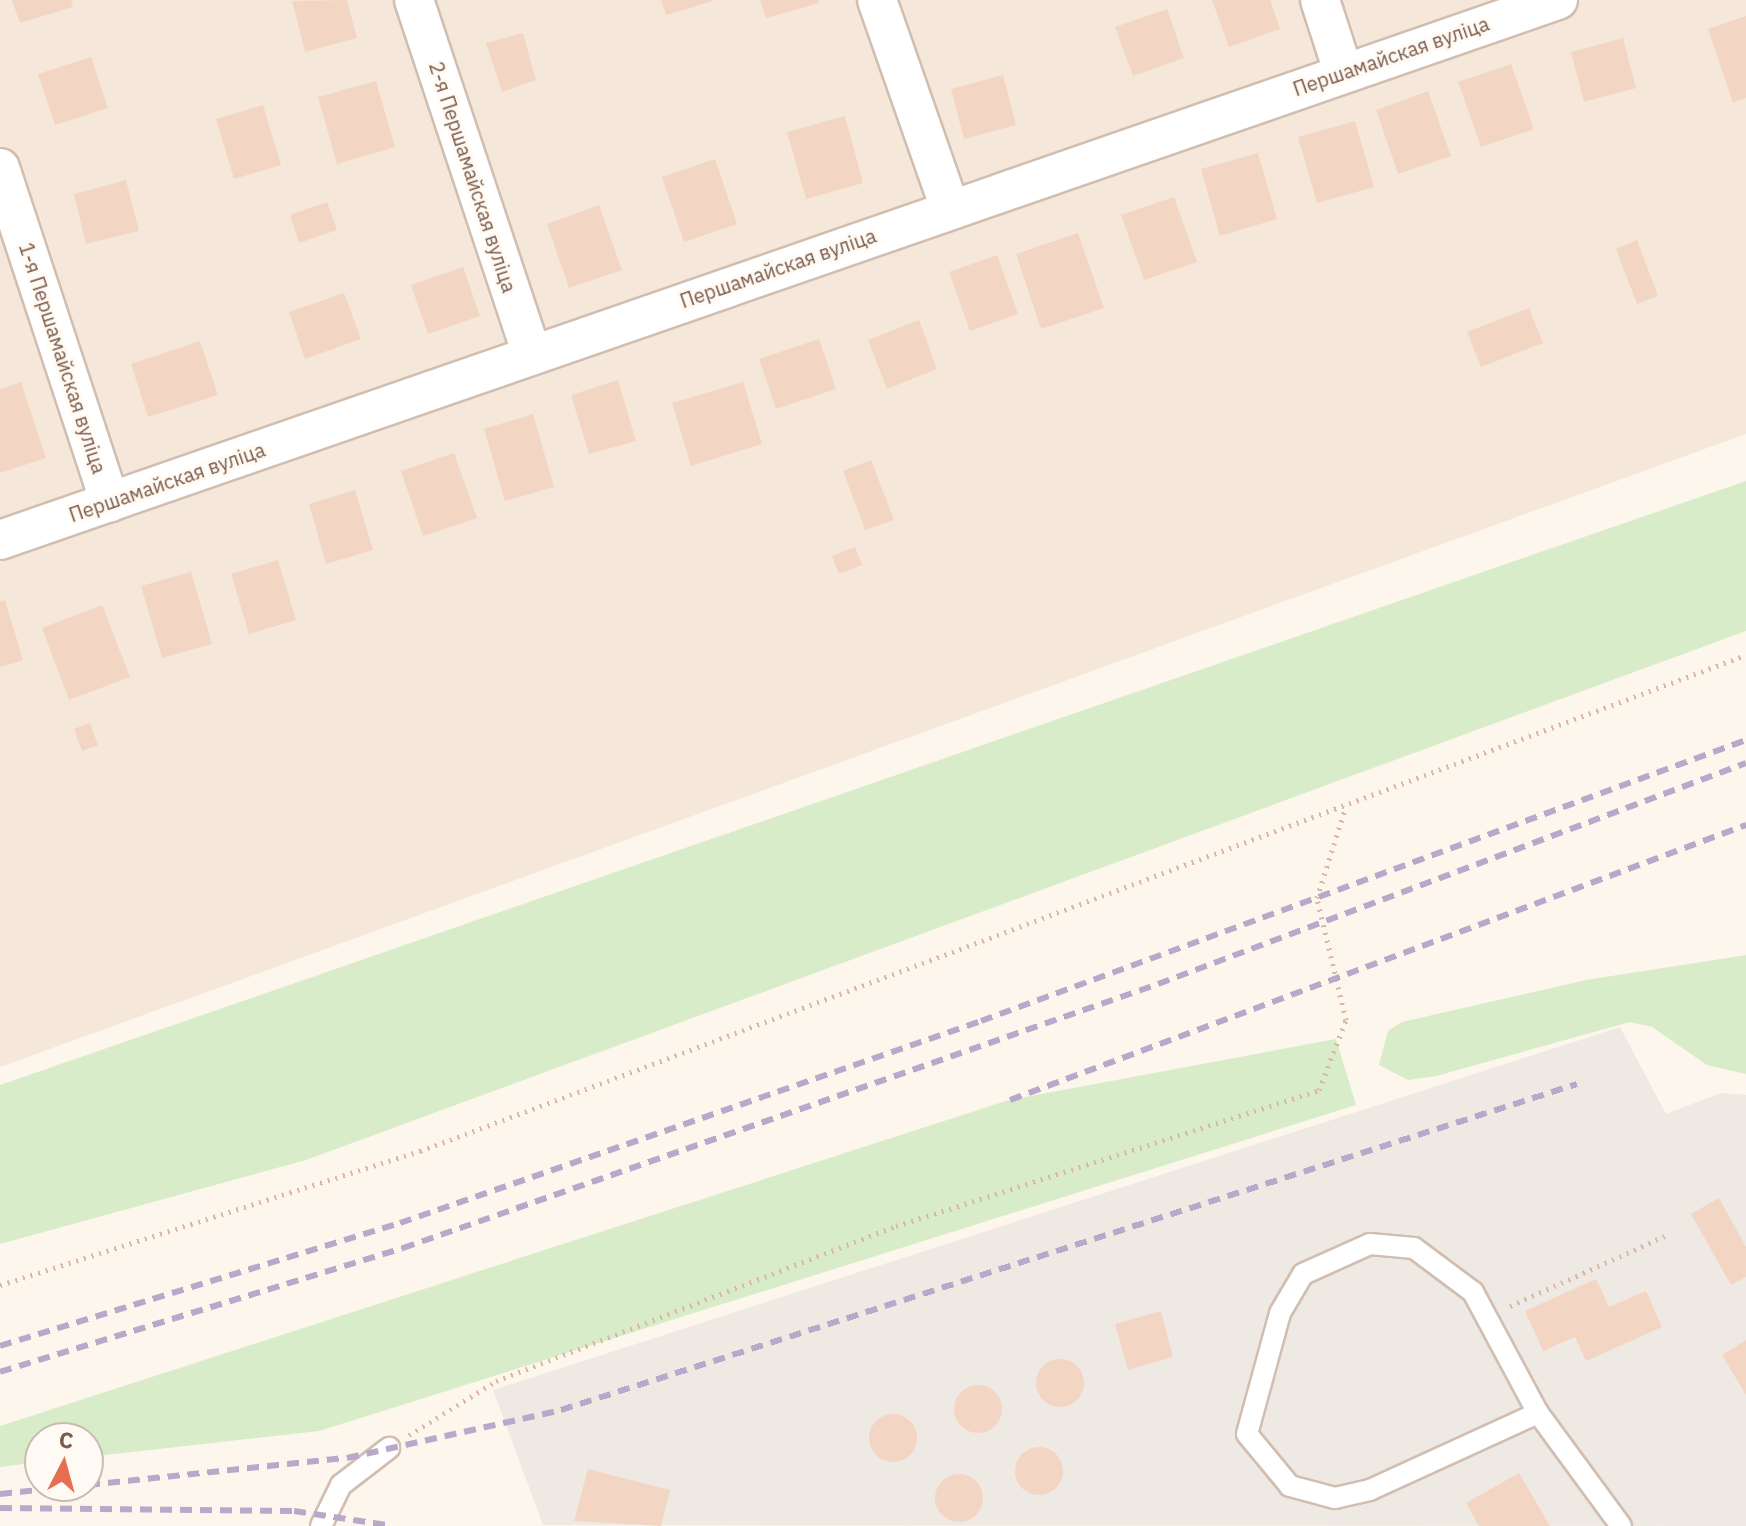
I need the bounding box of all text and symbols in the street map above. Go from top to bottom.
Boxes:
street label: Першамайская вуліца [1290,11,1492,101]
street label: 2-я Першамайская вуліца [424,58,522,296]
street label: Першамайская вуліца [677,223,879,313]
street label: 1-я Першамайская вуліца [14,239,112,477]
street label: Першамайская вуліца [66,437,268,527]
north arrow [24,1422,104,1502]
text: С [58,1424,75,1455]

